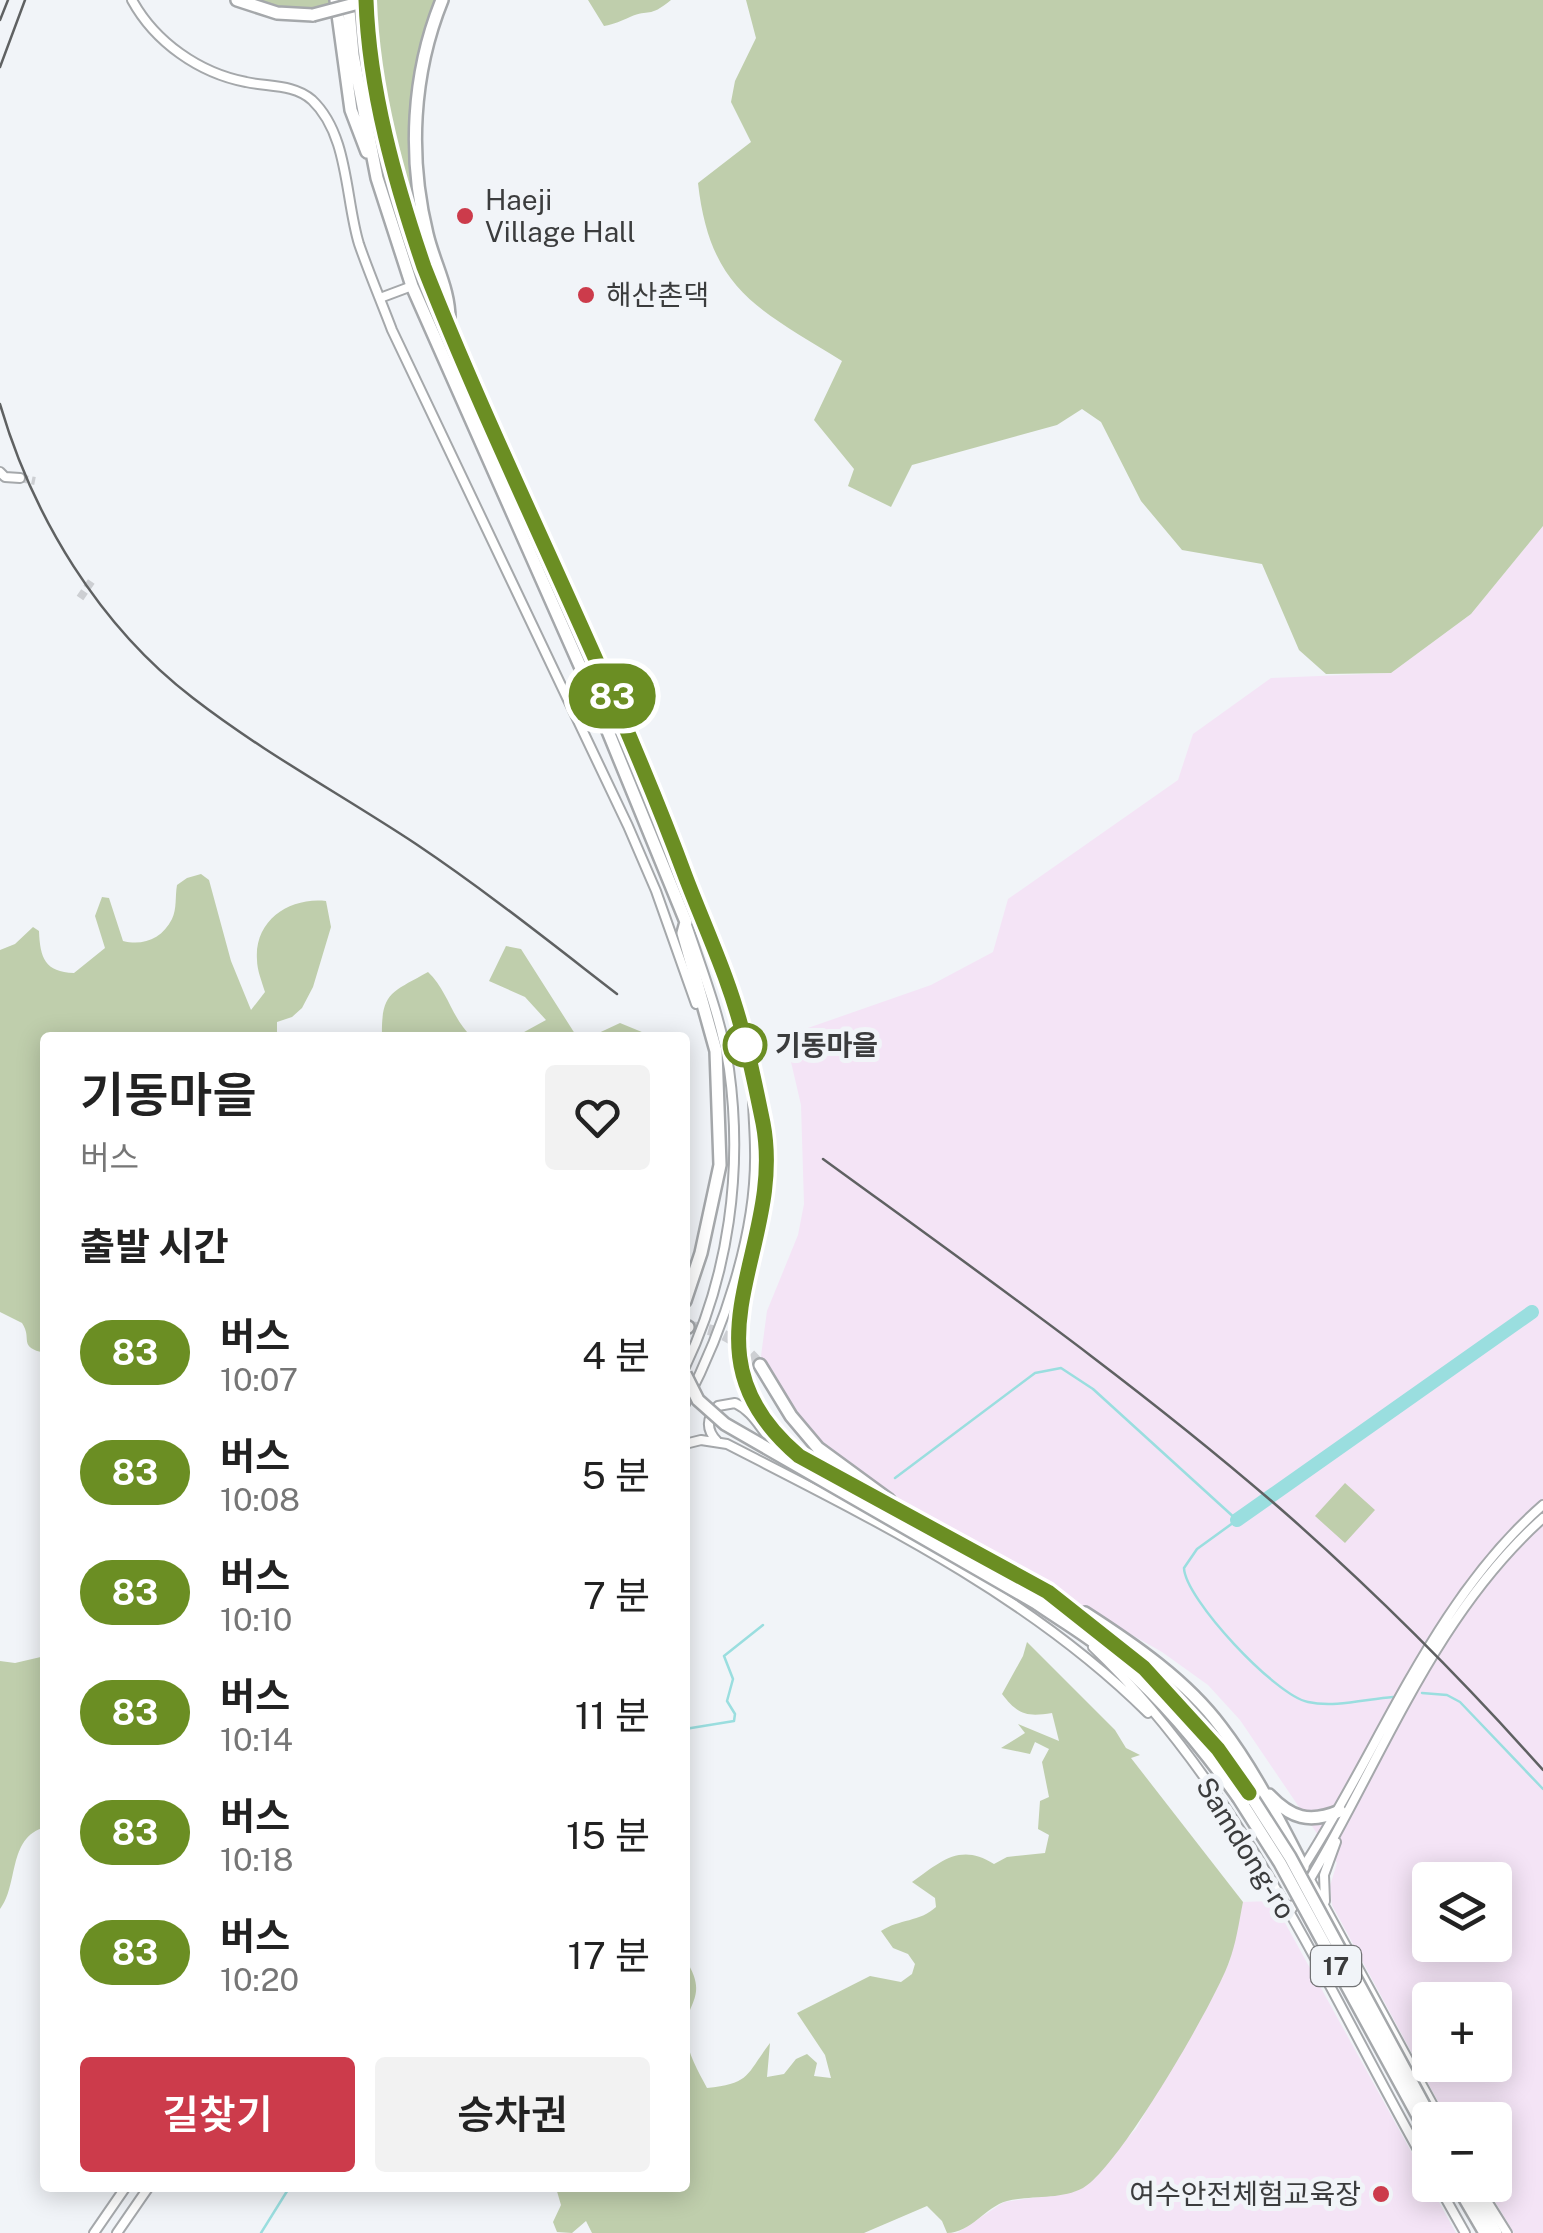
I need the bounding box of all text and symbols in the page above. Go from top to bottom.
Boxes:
place label: Haeji Village Hall [485,183,636,248]
marker: Haeji Village Hall [454,205,476,227]
place label: 해산촌댁 [606,278,709,311]
marker: 해산촌댁 [575,284,597,306]
line badge: 83 [567,664,657,728]
text: 83 [589,676,635,717]
marker: 기동마을 [724,1024,766,1066]
place label: 기동마을 [775,1028,878,1061]
button: heart [545,1065,650,1170]
text: 기동마을 [80,1066,257,1123]
text: 버스 [80,1139,139,1176]
text: 출발 시간 [80,1224,228,1269]
text: 버스 [220,1314,290,1359]
text: 83 [112,1332,158,1373]
text: 4 분 [582,1333,650,1378]
text: 10:07 [220,1361,298,1398]
text: 버스 [220,1434,290,1479]
text: 83 [112,1452,158,1493]
text: 5 분 [581,1453,650,1498]
text: 10:08 [220,1481,300,1518]
text: 버스 [220,1554,290,1599]
text: 83 [112,1572,158,1613]
text: 7 분 [583,1573,650,1618]
text: 10:10 [220,1601,292,1638]
text: 버스 [220,1674,290,1719]
text: 83 [112,1692,158,1733]
text: 11 분 [575,1693,650,1738]
text: 10:14 [220,1721,293,1758]
street label: Samdong-ro [1190,1771,1303,1925]
text: 버스 [220,1794,290,1839]
text: 83 [112,1812,158,1853]
text: 15 분 [566,1813,650,1858]
text: 10:18 [220,1841,294,1878]
map controls [1412,1862,1512,2202]
button: layers [1412,1862,1512,1962]
text: 버스 [220,1914,290,1959]
text: 83 [112,1932,158,1973]
text: 17 분 [568,1933,650,1978]
road number: 17 [1311,1946,1361,1986]
text: 10:20 [220,1961,299,1998]
button: + [1412,1982,1512,2082]
button: 길찾기 [80,2057,355,2172]
button: 승차권 [375,2057,650,2172]
button: − [1412,2102,1512,2202]
place label: 여수안전체험교육장 [1129,2177,1361,2210]
marker: 여수안전체험교육장 [1370,2183,1392,2205]

